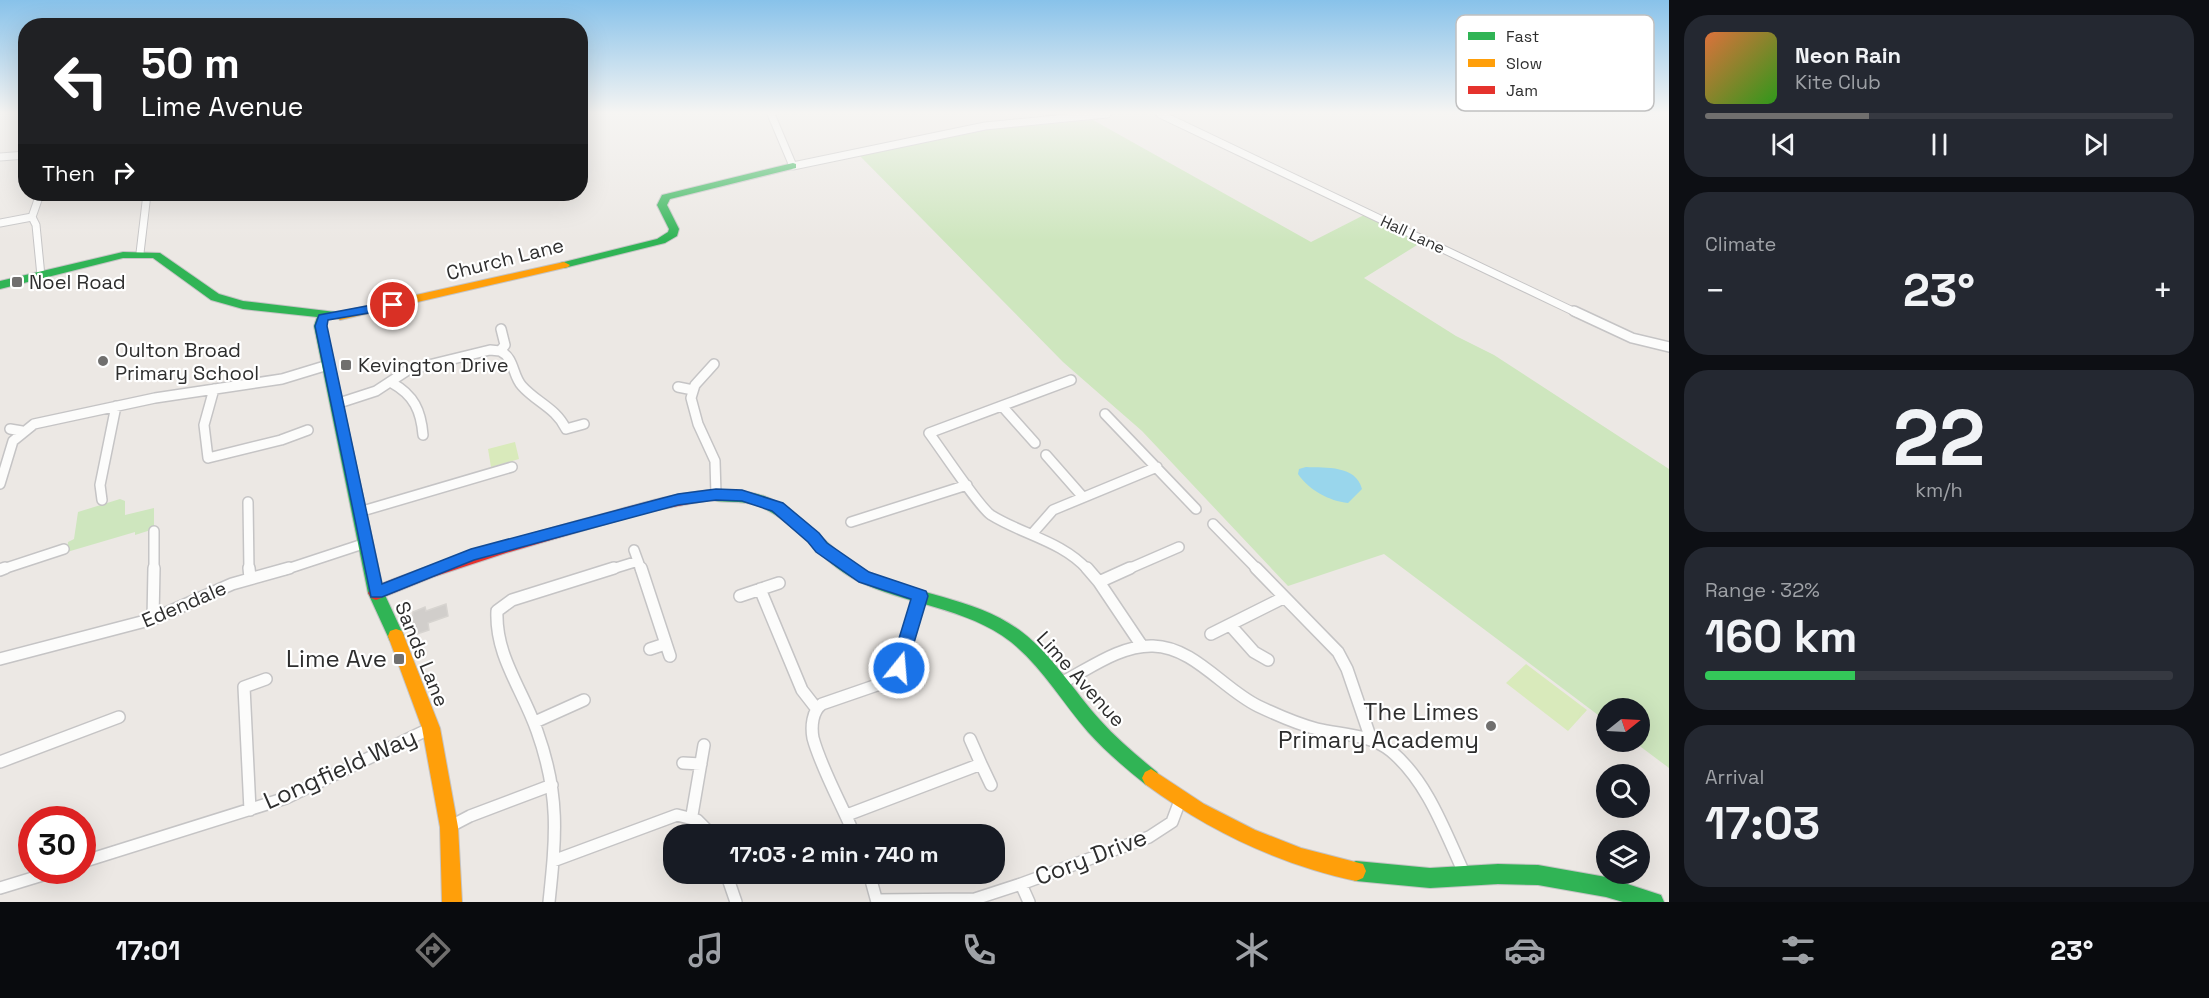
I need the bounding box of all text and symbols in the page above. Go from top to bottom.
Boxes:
legend [1456,15,1654,111]
text: Fast [1506,26,1539,47]
text: 50 m [141,37,240,90]
text: Neon Rain [1795,41,1901,69]
icon: left [42,42,120,120]
text: Slow [1506,53,1542,74]
text: Kite Club [1795,69,1881,95]
text: Jam [1506,80,1538,101]
text: Lime Avenue [141,89,304,124]
icon: previous [1767,128,1800,161]
icon: pause [1923,128,1956,161]
icon: next [2079,128,2112,161]
icon: right [107,156,140,189]
text: Then [42,159,95,187]
street label: Hall Lane [1377,210,1448,259]
text: Climate [1705,231,1776,257]
street label: Church Lane [444,232,566,286]
text: 23° [1903,262,1975,319]
place label: Noel Road [29,269,126,295]
text: − [1705,270,1725,312]
text: + [2153,270,2173,312]
marker: Noel Road [10,275,24,289]
pin [367,279,418,330]
icon: arrive [376,288,409,321]
place label: Oulton Broad Primary School [115,337,259,386]
place label: Kevington Drive [358,352,509,378]
marker: Oulton Broad Primary School [96,354,110,368]
marker: Kevington Drive [339,358,353,372]
text: 22 [1893,388,1985,488]
text: km/h [1915,477,1963,503]
street label: Edendale [138,575,230,633]
text: Range · 32% [1705,577,1820,603]
street label: Sands Lane [389,598,455,710]
text: 160 km [1705,608,1858,665]
street label: Lime Avenue [1031,626,1131,732]
position arrow [867,636,931,700]
place label: Lime Ave [286,643,387,674]
marker: Lime Ave [392,652,406,666]
place label: The Limes Primary Academy [1278,696,1479,755]
north arrow [1596,698,1650,752]
map controls [1596,698,1650,884]
marker: The Limes Primary Academy [1484,719,1498,733]
street label: Longfield Way [258,721,421,816]
button: search [1596,764,1650,818]
text: Arrival [1705,764,1764,790]
text: 17:03 [1705,795,1820,852]
speed limit sign: 30 [18,806,96,884]
street label: Cory Drive [1030,821,1151,892]
button: layers [1596,830,1650,884]
text: 17:03 · 2 min · 740 m [730,840,938,868]
icon: directions [412,929,454,971]
icon: music [685,929,727,971]
icon: phone [958,929,1000,971]
icon: climate [1231,929,1273,971]
icon: car [1504,929,1546,971]
icon: filters [1777,929,1819,971]
text: 17:01 [116,933,180,968]
text: 23° [2050,933,2093,968]

